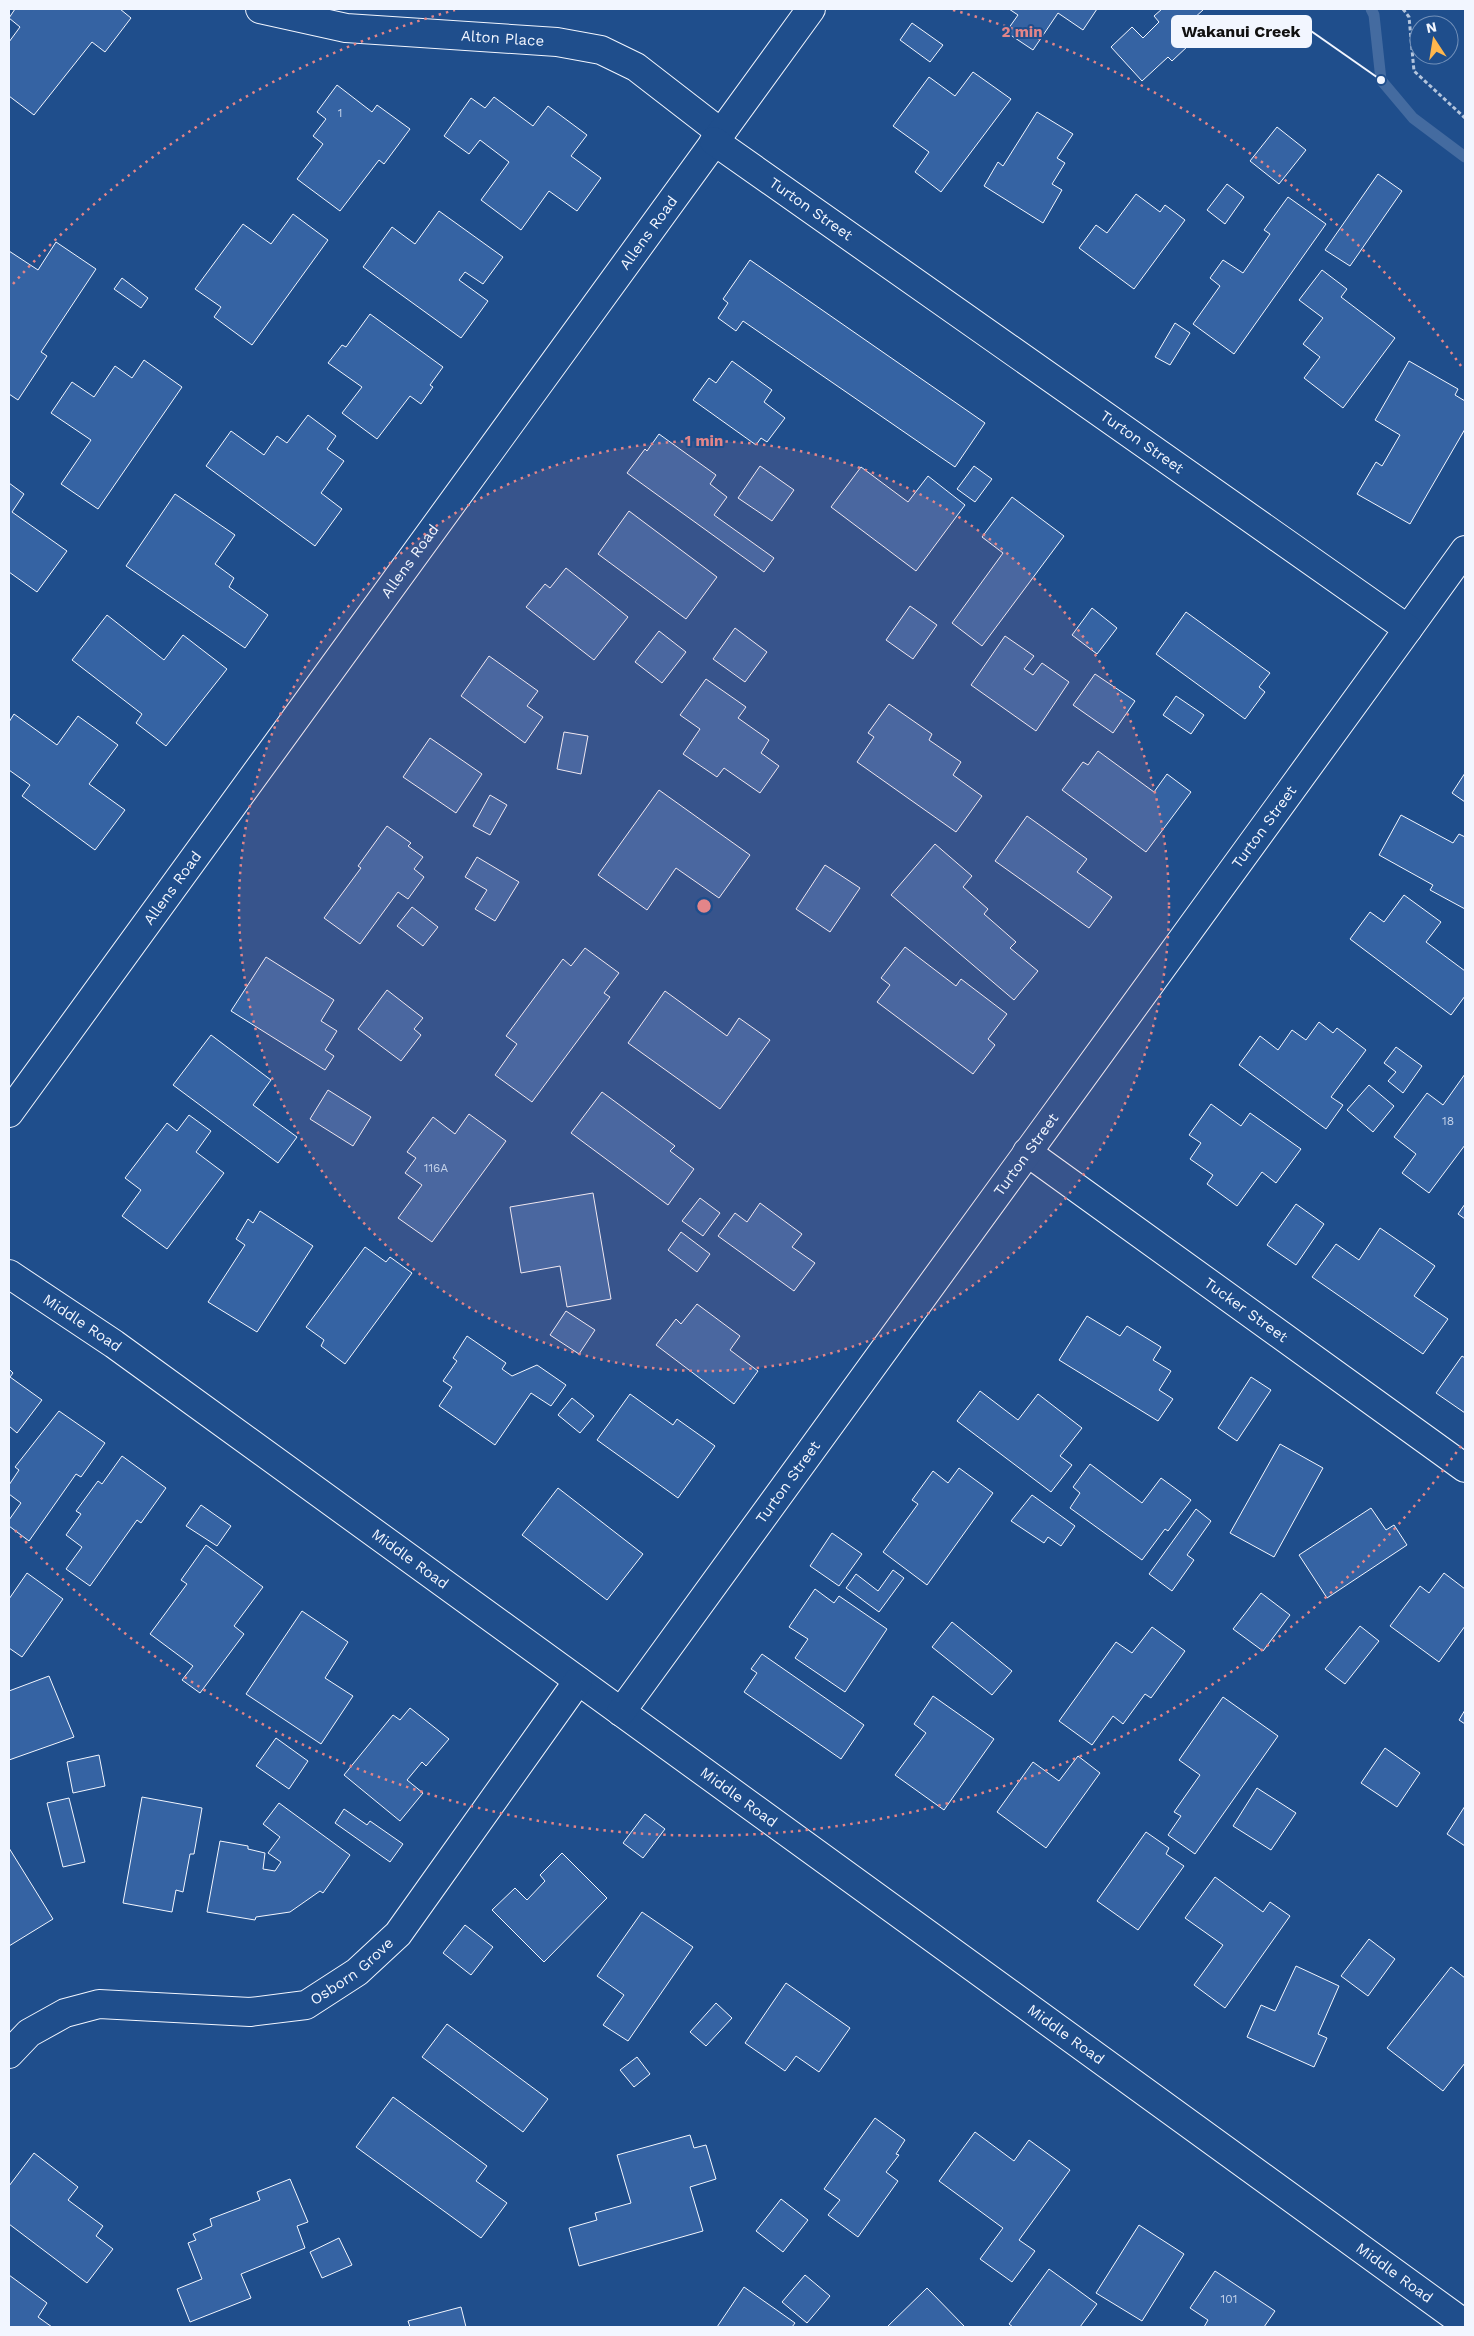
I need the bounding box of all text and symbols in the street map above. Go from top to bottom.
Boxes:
north arrow [1409,15,1459,65]
callout: Wakanui Creek [1172,16,1311,47]
text: N [1425,18,1438,36]
text: Wakanui Creek [1182,22,1301,41]
text: 2 min [1001,23,1043,41]
street label: Alton Place [460,27,545,50]
house number: 1 [338,106,342,120]
street label: Turton Street [766,174,857,245]
street label: Allens Road [616,192,681,273]
street label: Turton Street [1097,407,1188,478]
text: 1 min [685,432,723,450]
street label: Allens Road [377,521,443,602]
street label: Turton Street [1228,782,1301,872]
street label: Allens Road [140,848,205,928]
centre of rings [695,897,713,915]
street label: Turton Street [990,1109,1063,1200]
house number: 18 [1442,1114,1454,1128]
house number: 116A [424,1161,448,1175]
street label: Tucker Street [1201,1274,1292,1347]
street label: Middle Road [40,1290,125,1355]
street label: Turton Street [752,1437,824,1527]
street label: Middle Road [368,1525,452,1593]
street label: Middle Road [697,1763,781,1831]
street label: Osborn Grove [307,1934,397,2009]
street label: Middle Road [1024,2001,1108,2068]
street label: Middle Road [1352,2239,1436,2307]
house number: 101 [1221,2292,1237,2306]

